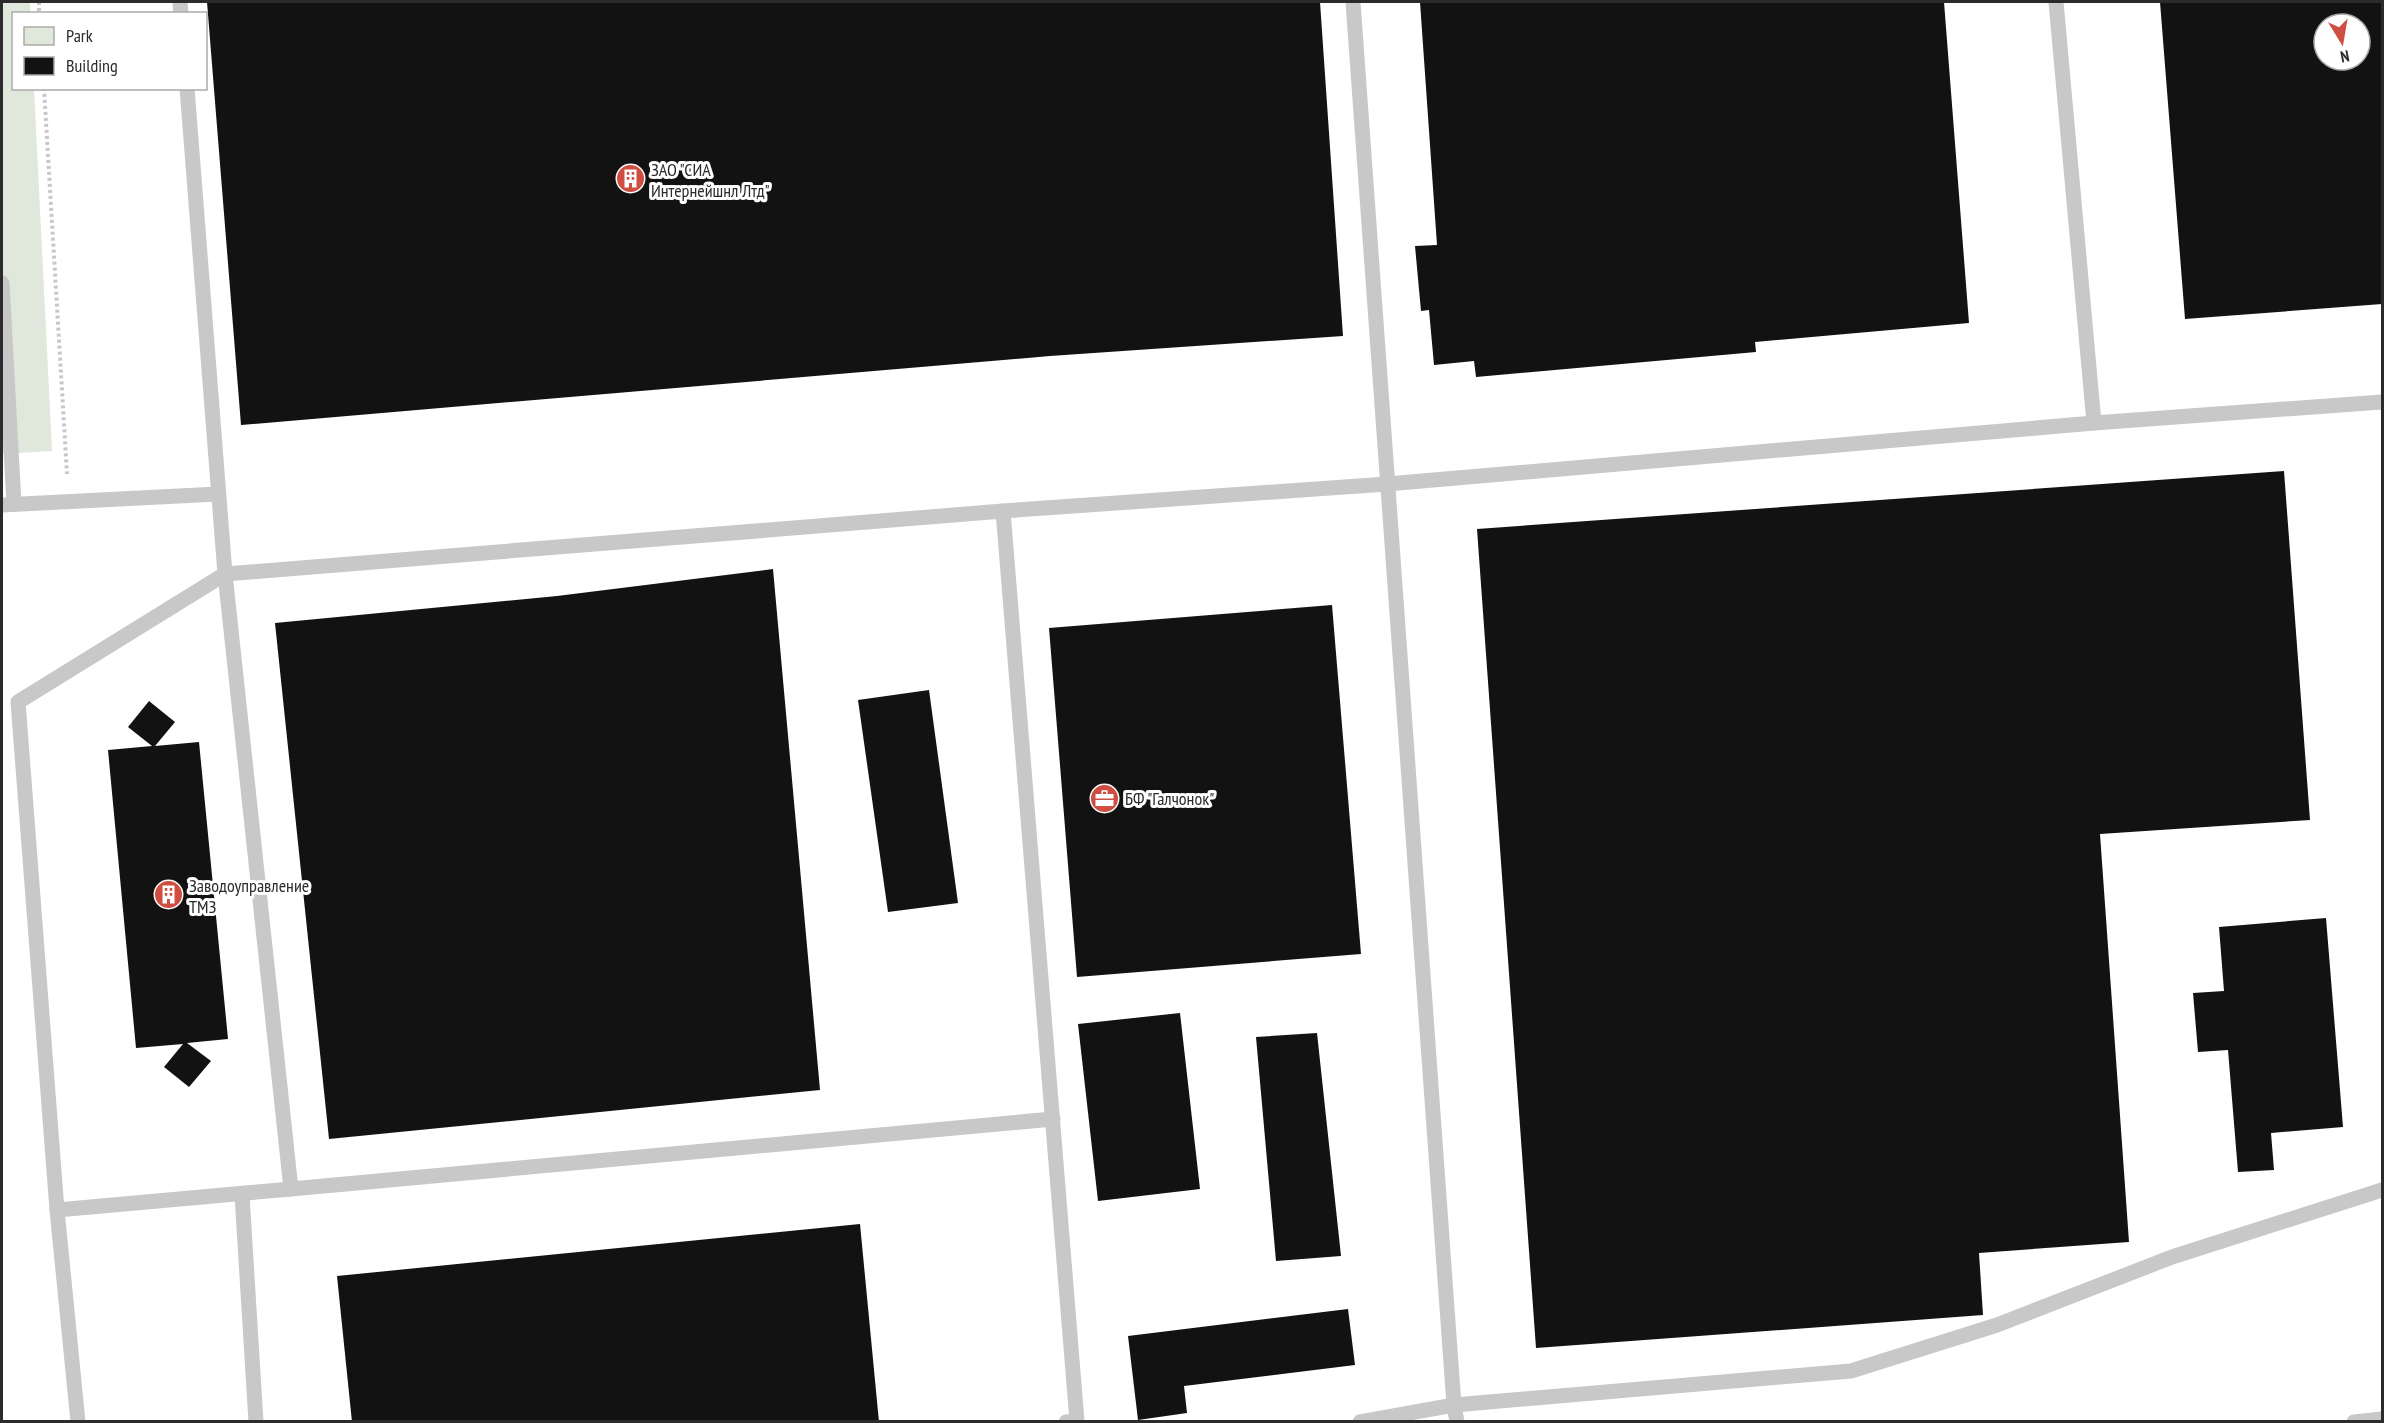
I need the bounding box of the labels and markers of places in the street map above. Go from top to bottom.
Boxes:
place label: ЗАО "СИА Интернейшнл Лтд" [651,158,770,202]
building icon: ЗАО "СИА Интернейшнл Лтд" [614,163,646,195]
office icon: БФ "Галчонок" [1088,782,1120,814]
place label: БФ "Галчонок" [1125,787,1214,810]
place label: Заводоуправление ТМЗ [189,874,309,918]
building icon: Заводоуправление ТМЗ [152,879,184,911]

